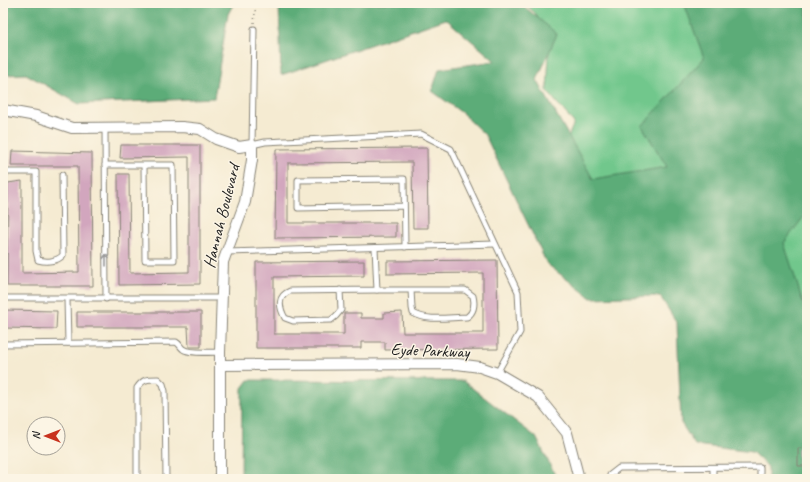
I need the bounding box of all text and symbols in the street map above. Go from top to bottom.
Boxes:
street label: Hannah Boulevard [198,160,245,270]
one-way arrow [102,254,110,267]
street label: Eyde Parkway [390,339,471,362]
north arrow [26,416,66,456]
text: N [29,430,43,439]

